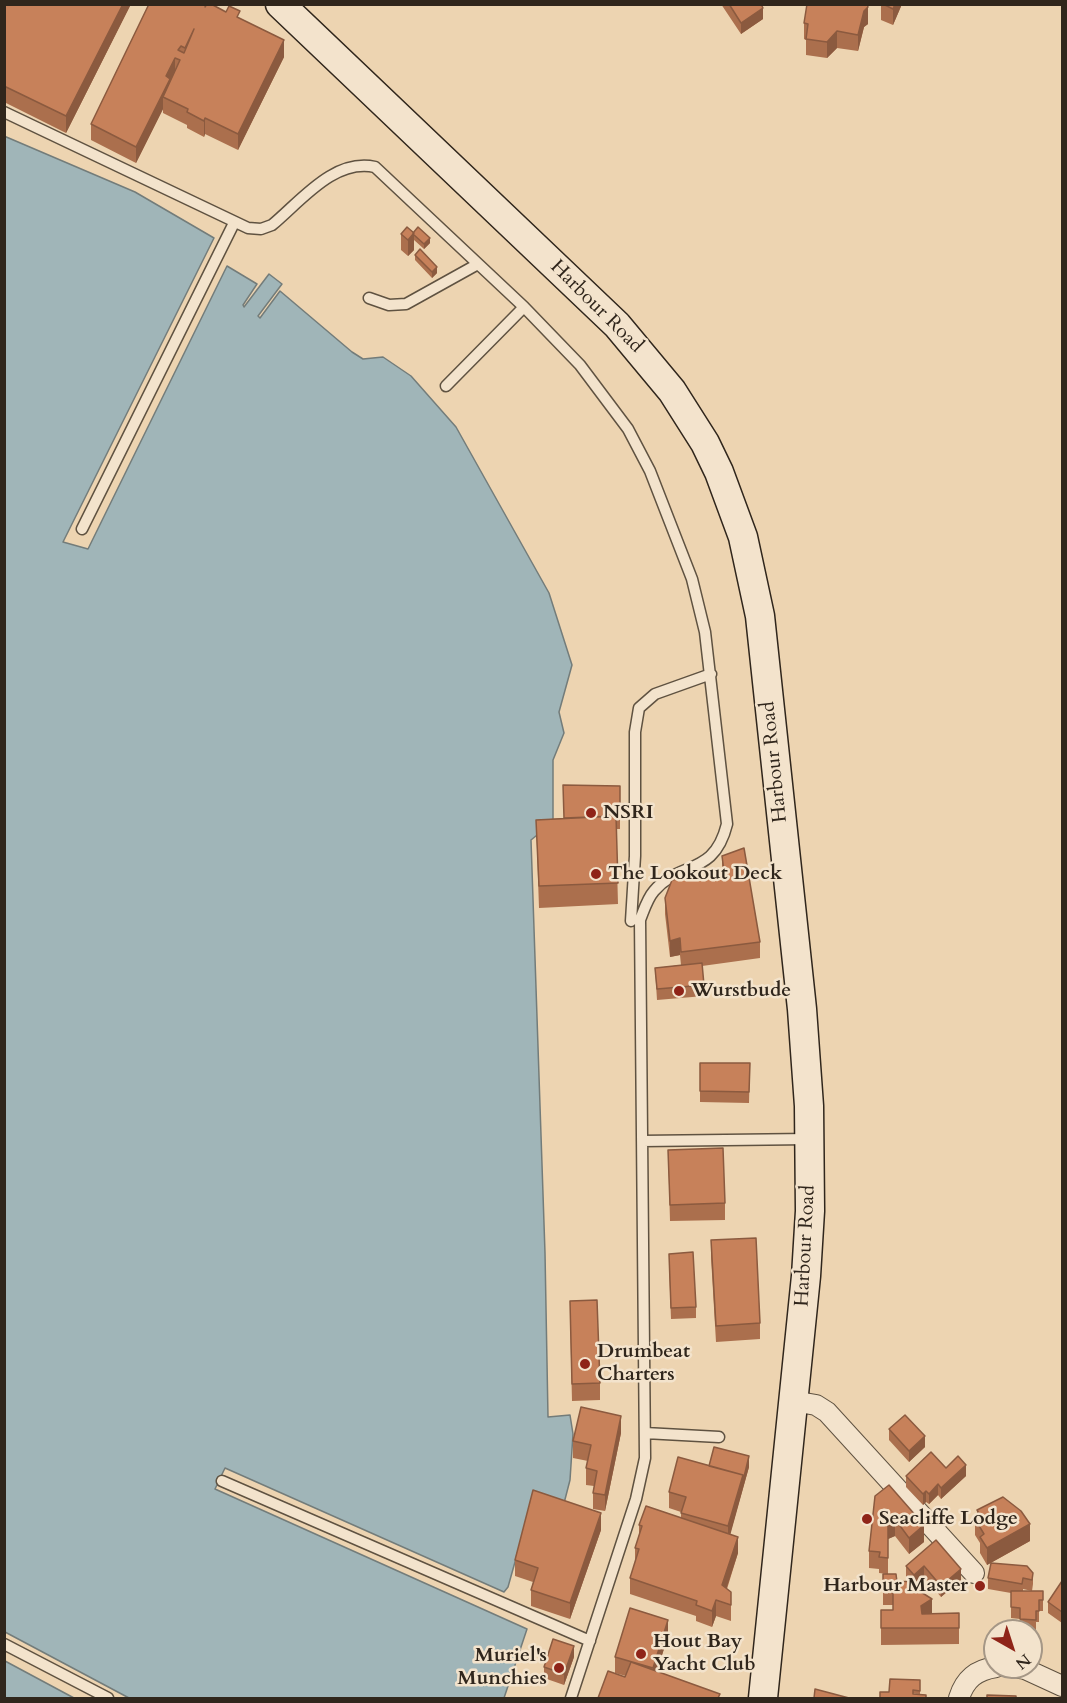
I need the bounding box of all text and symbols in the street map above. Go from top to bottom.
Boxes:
street label: Harbour Road [544,255,648,359]
street label: Harbour Road [757,700,793,824]
place label: NSRI [603,801,653,825]
marker: NSRI [584,806,598,820]
place label: The Lookout Deck [608,862,782,886]
marker: The Lookout Deck [589,867,603,881]
place label: Wurstbude [691,979,791,1003]
marker: Wurstbude [672,984,686,998]
street label: Harbour Road [791,1185,821,1307]
place label: Drumbeat Charters [597,1340,690,1387]
marker: Drumbeat Charters [578,1357,592,1371]
place label: Seacliffe Lodge [879,1507,1018,1531]
marker: Seacliffe Lodge [860,1512,874,1526]
place label: Harbour Master [823,1574,968,1598]
marker: Harbour Master [973,1579,987,1593]
north arrow [983,1619,1043,1679]
place label: Hout Bay Yacht Club [653,1630,756,1677]
place label: Muriel's Munchies [457,1644,547,1691]
marker: Hout Bay Yacht Club [634,1647,648,1661]
text: N [1011,1649,1035,1674]
marker: Muriel's Munchies [552,1661,566,1675]

